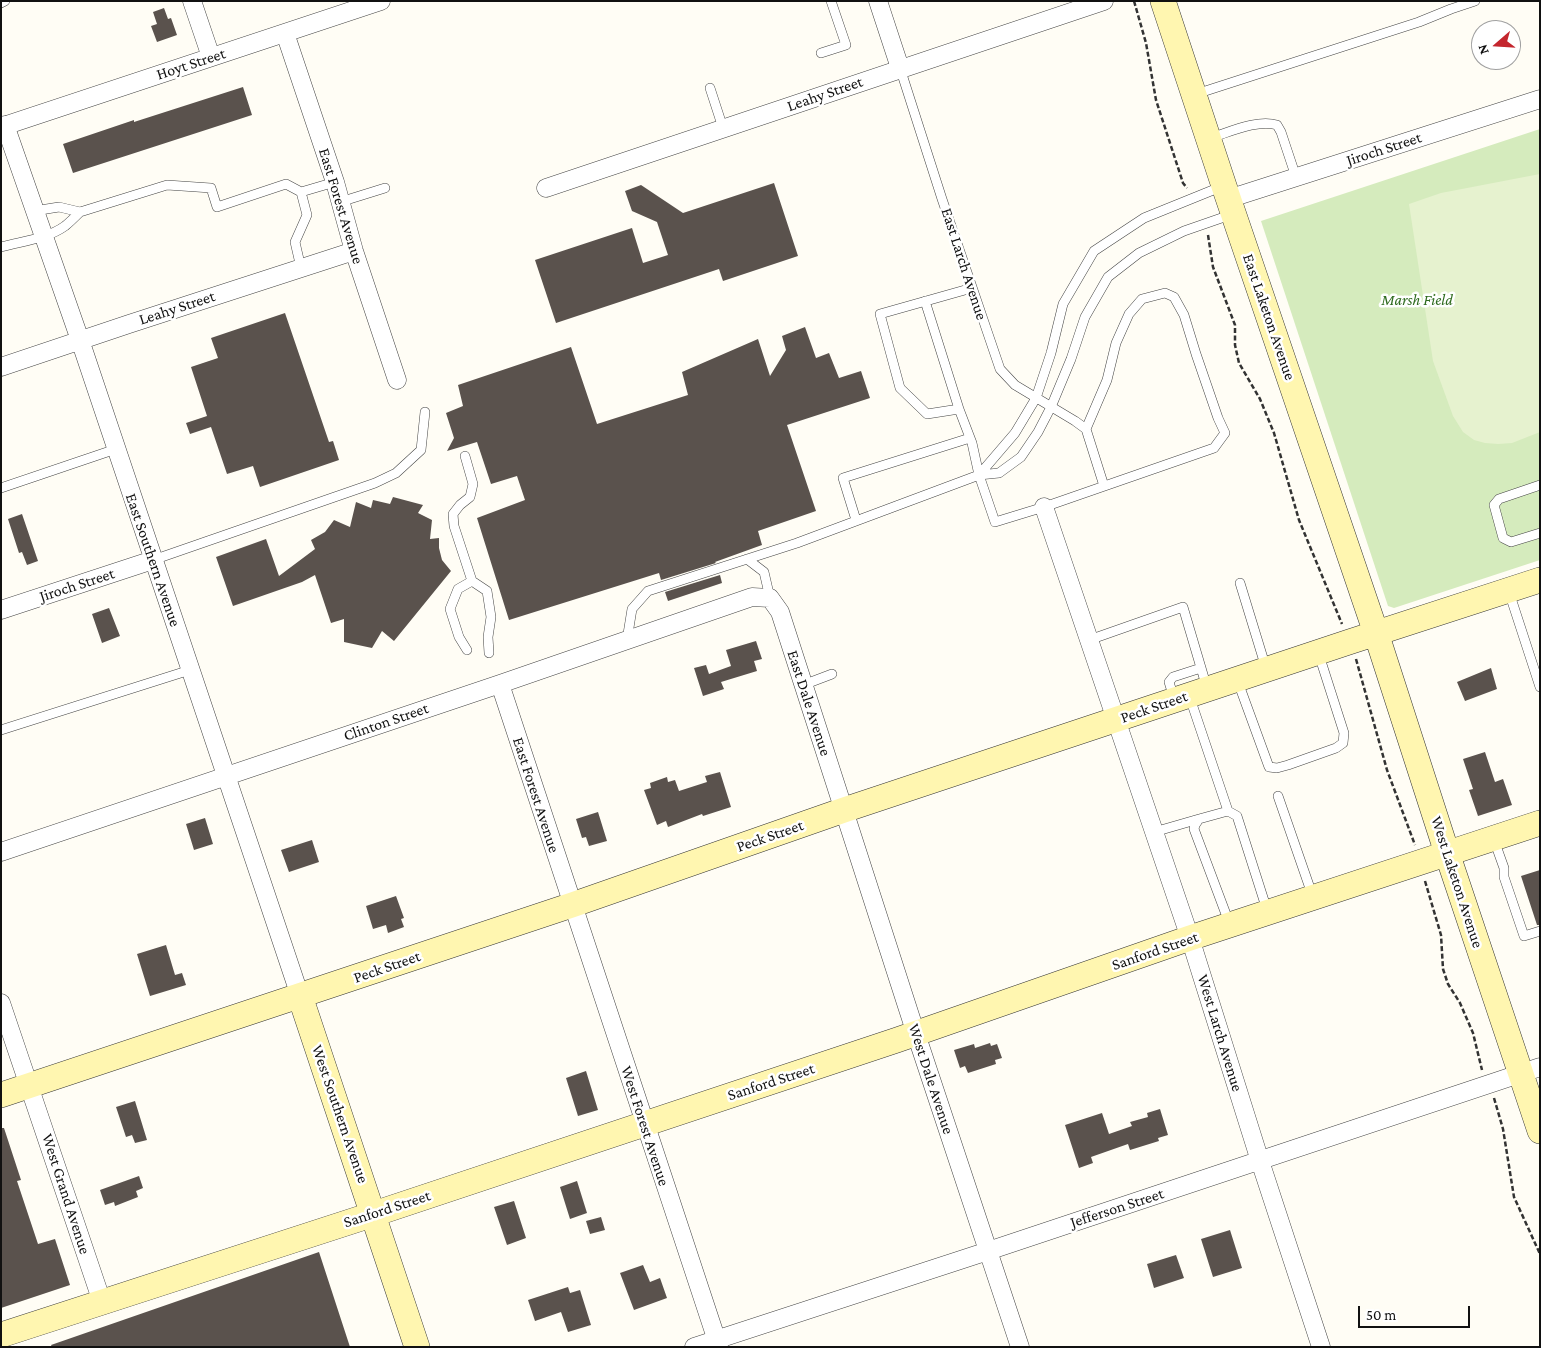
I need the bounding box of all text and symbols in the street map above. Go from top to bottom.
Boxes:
north arrow [1471,20,1521,70]
text: N [1474,42,1492,57]
street label: Hoyt Street [154,44,228,84]
street label: Leahy Street [785,72,865,116]
street label: Jiroch Street [1344,128,1424,170]
street label: East Forest Avenue [314,146,368,266]
street label: East Larch Avenue [937,206,991,322]
street label: East Laketon Avenue [1238,251,1300,383]
street label: Leahy Street [137,287,217,329]
park label: Marsh Field [1381,290,1453,310]
street label: East Southern Avenue [121,491,185,629]
street label: Jiroch Street [37,564,117,606]
street label: East Dale Avenue [783,648,835,758]
street label: Peck Street [1118,687,1190,727]
street label: Clinton Street [341,698,431,746]
street label: East Forest Avenue [508,735,564,855]
street label: West Laketon Avenue [1427,814,1487,950]
street label: Peck Street [734,816,806,856]
street label: Sanford Street [1109,927,1201,975]
street label: Peck Street [351,947,423,987]
street label: West Larch Avenue [1193,972,1247,1094]
street label: West Dale Avenue [904,1021,958,1137]
street label: West Southern Avenue [307,1042,373,1186]
street label: Sanford Street [725,1059,817,1105]
street label: West Forest Avenue [617,1064,673,1188]
street label: West Grand Avenue [37,1131,95,1257]
street label: Jefferson Street [1068,1184,1166,1232]
street label: Sanford Street [341,1186,433,1232]
scale bar [1361,1296,1474,1328]
text: 50 m [1366,1307,1396,1323]

